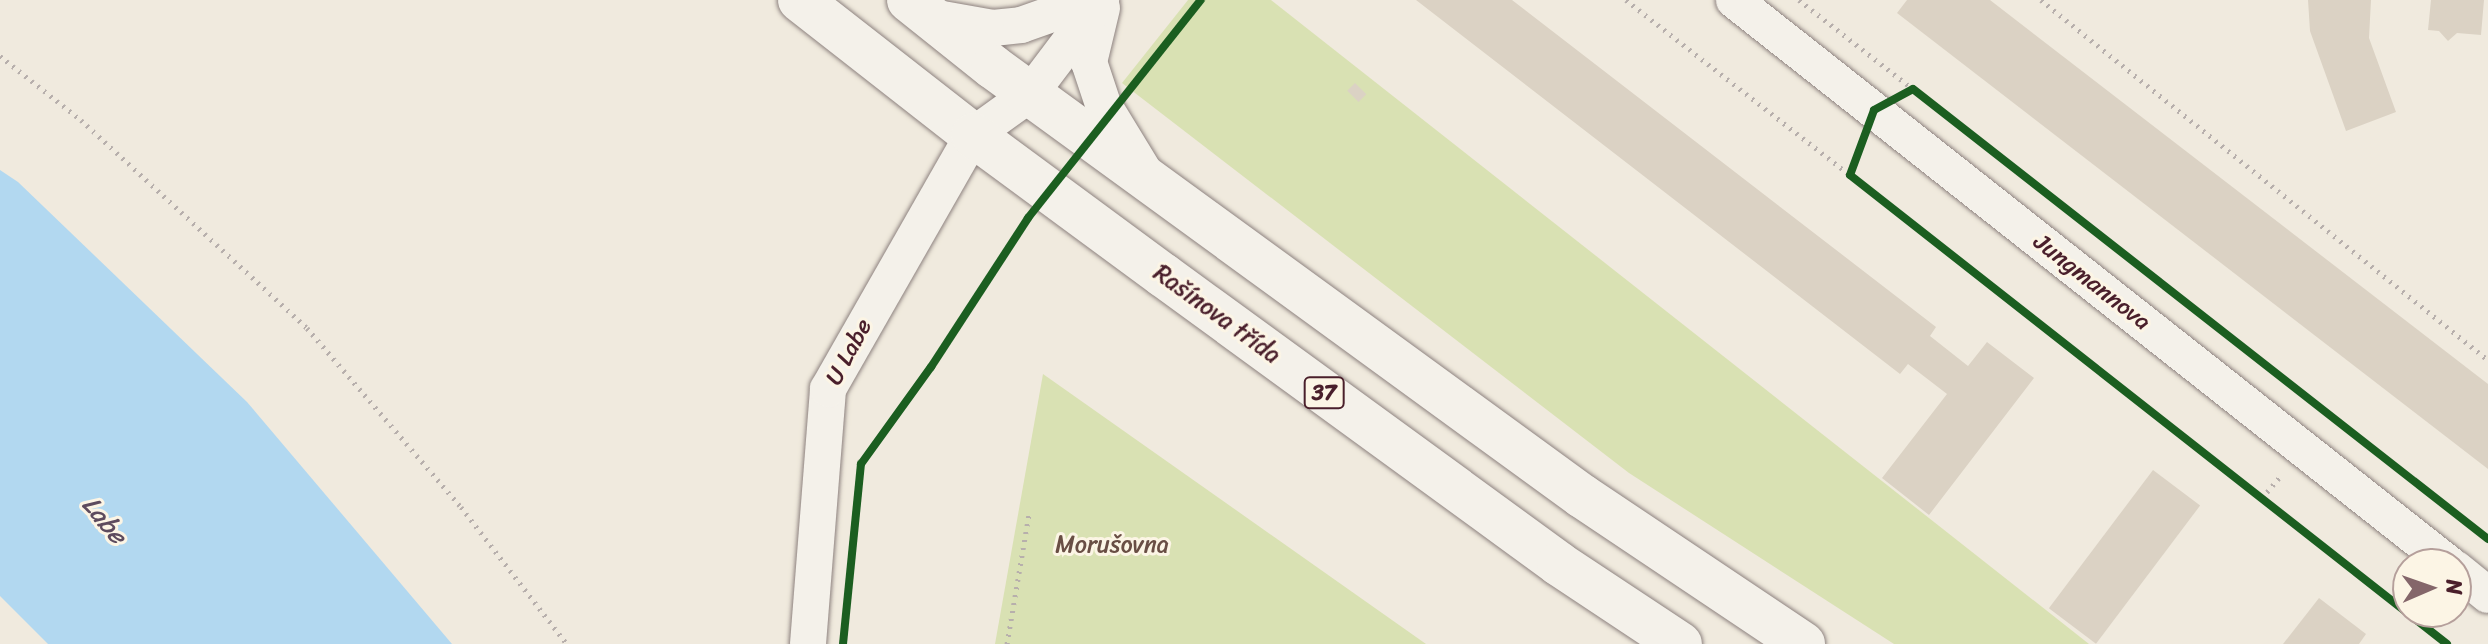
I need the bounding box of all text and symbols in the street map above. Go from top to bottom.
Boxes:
street label: Jungmannova [2028,227,2156,337]
street label: Rašínova třída [1148,258,1286,370]
street label: U Labe [820,314,878,390]
road number: 37 [1302,375,1346,411]
water label: Labe [75,490,133,550]
park label: Morušovna [1055,531,1169,559]
north arrow [2392,548,2472,628]
text: N [2435,579,2474,596]

